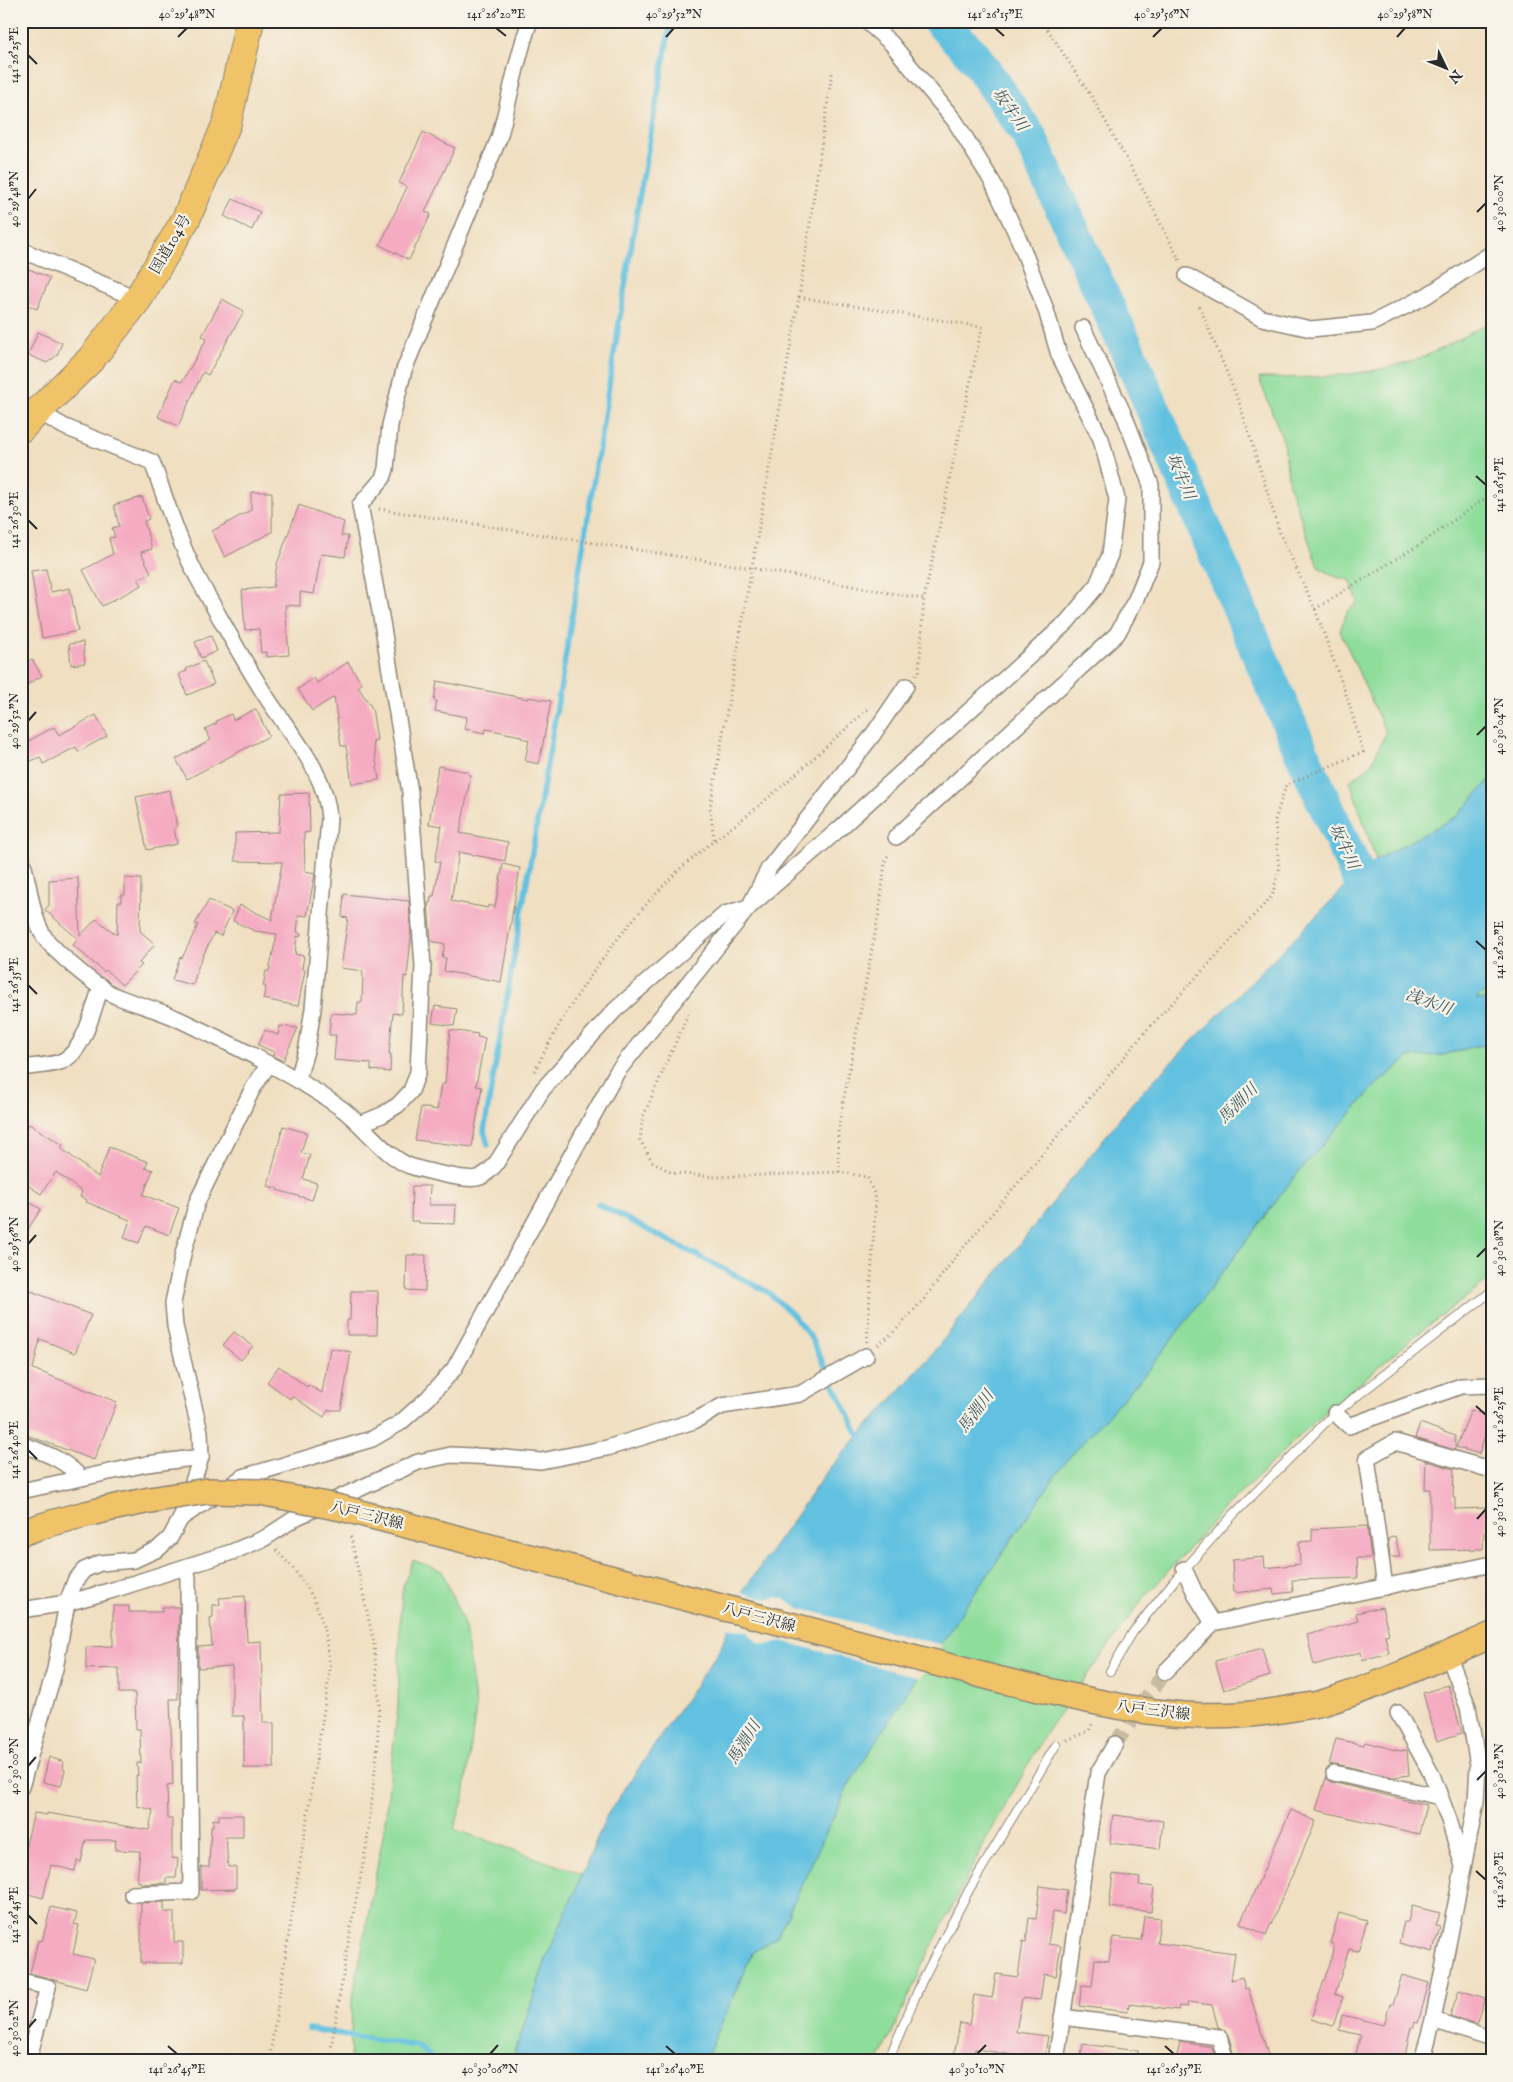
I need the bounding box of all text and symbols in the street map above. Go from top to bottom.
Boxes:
text: 40°29'48"N [159,7,216,22]
text: 141°26'20"E [467,7,525,22]
text: 40°29'52"N [646,7,703,22]
text: 141°26'15"E [967,7,1023,22]
text: 40°29'56"N [1134,7,1190,22]
text: 40°29'58"N [1377,7,1433,22]
text: 141°26'25"E [7,27,22,83]
north arrow [1420,42,1470,92]
text: N [1444,65,1466,87]
water label: 坂牛川 [987,85,1032,137]
text: 40°29'48"N [7,170,22,227]
text: 40°30'00"N [1492,174,1507,232]
street label: 国道104号 [146,211,195,277]
water label: 坂牛川 [1162,451,1200,505]
text: 141°26'15"E [1492,457,1507,513]
text: 141°26'30"E [7,491,22,549]
text: 40°29'52"N [7,692,22,749]
text: 40°30'04"N [1492,697,1507,755]
water label: 坂牛川 [1324,821,1363,875]
text: 141°26'20"E [1492,921,1507,979]
text: 141°26'35"E [7,957,22,1013]
water label: 浅水川 [1402,985,1456,1021]
water label: 馬淵川 [1214,1079,1264,1128]
text: 40°29'56"N [7,1216,22,1272]
text: 40°30'08"N [1492,1219,1507,1276]
water label: 馬淵川 [954,1385,1000,1437]
text: 141°26'25"E [1492,1387,1507,1443]
text: 141°26'40"E [7,1421,22,1479]
text: 40°30'10"N [1492,1480,1507,1537]
street label: 八戸三沢線 [328,1497,406,1534]
street label: 八戸三沢線 [720,1599,798,1636]
street label: 八戸三沢線 [1115,1696,1191,1724]
water label: 馬淵川 [723,1716,767,1769]
text: 40°30'00"N [7,1737,22,1795]
text: 40°30'12"N [1492,1743,1507,1799]
text: 141°26'30"E [1492,1851,1507,1909]
text: 141°26'45"E [7,1886,22,1944]
text: 40°30'02"N [7,1999,22,2057]
text: 141°26'45"E [148,2062,206,2077]
text: 40°30'06"N [462,2062,519,2077]
text: 141°26'40"E [646,2062,704,2077]
text: 40°30'10"N [949,2062,1006,2077]
text: 141°26'35"E [1146,2062,1202,2077]

